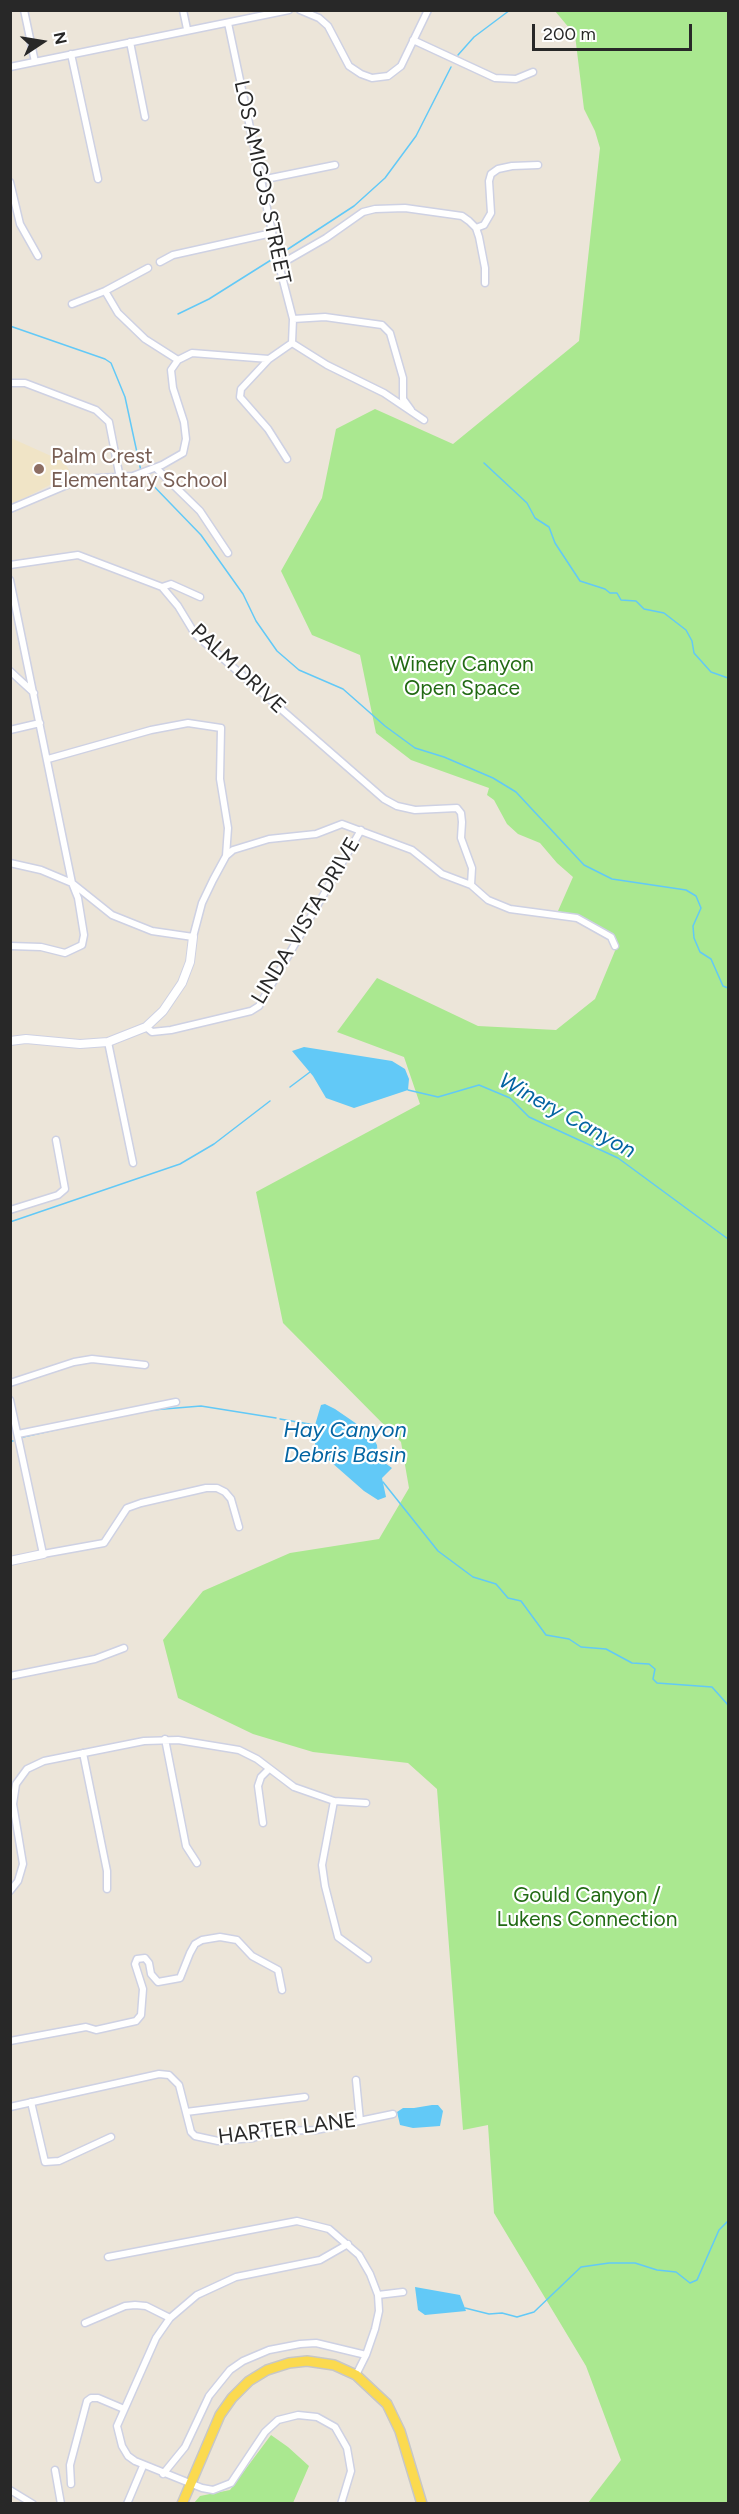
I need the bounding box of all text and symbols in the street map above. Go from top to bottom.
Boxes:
north arrow [12,12,72,72]
scale bar [535,12,696,50]
text: 200 m [543,23,596,45]
text: N [50,30,71,46]
street label: LOS AMIGOS STREET [228,78,296,286]
place label: Palm Crest Elementary School [51,444,227,494]
marker: Palm Crest Elementary School [32,462,46,476]
street label: PALM DRIVE [185,619,291,719]
park label: Winery Canyon Open Space [390,652,534,702]
street label: LINDA VISTA DRIVE [246,833,366,1009]
water label: Winery Canyon [494,1068,640,1164]
water label: Hay Canyon Debris Basin [283,1418,407,1470]
park label: Gould Canyon / Lukens Connection [496,1883,678,1933]
street label: HARTER LANE [216,2108,358,2150]

